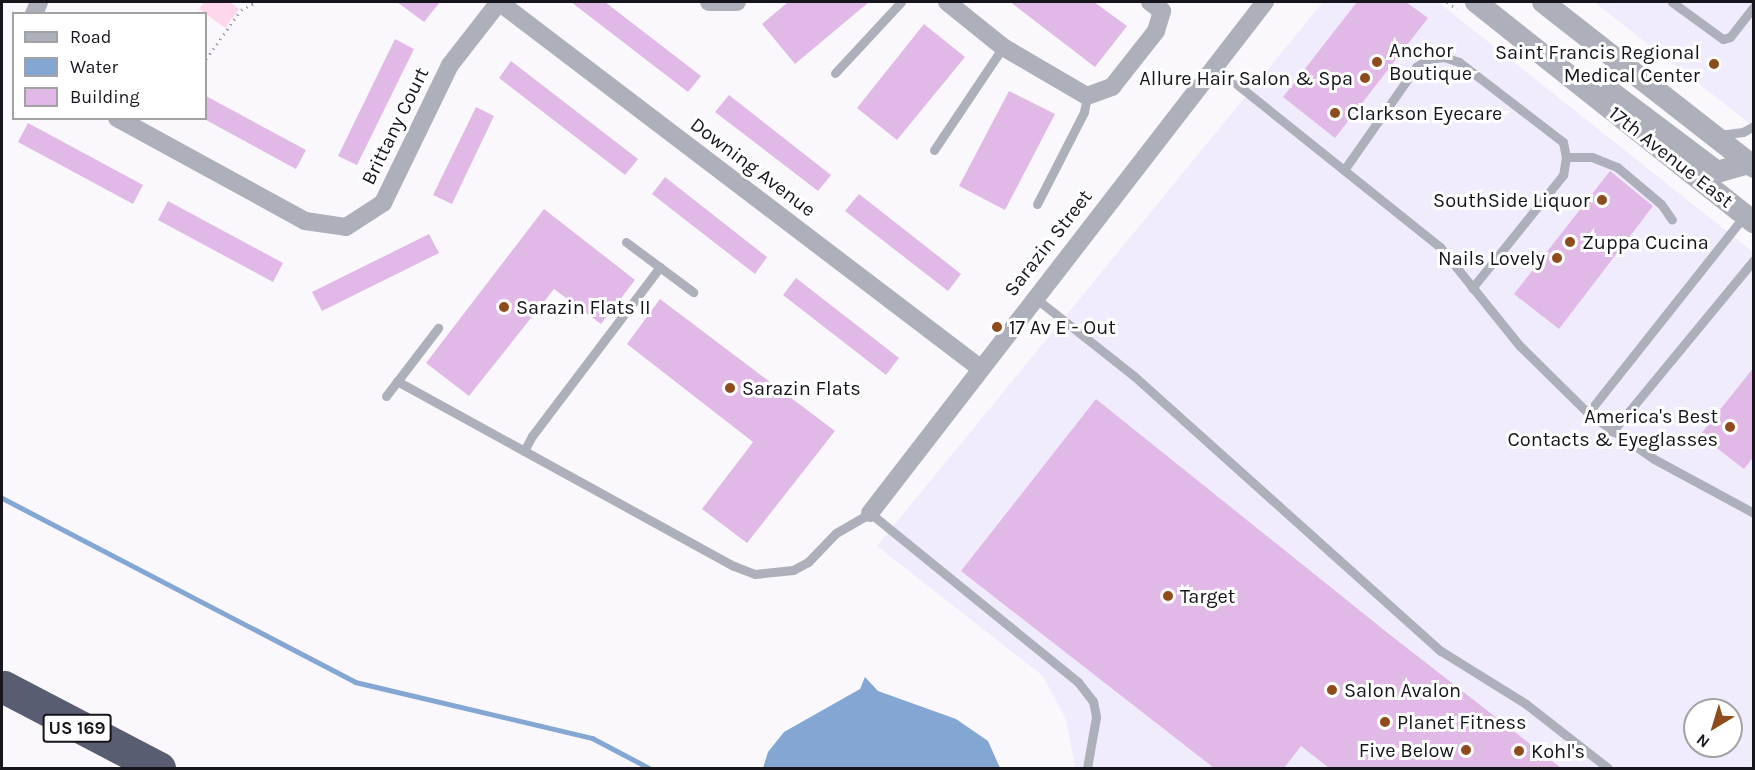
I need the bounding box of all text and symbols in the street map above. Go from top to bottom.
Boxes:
legend [12,12,207,120]
text: Road [70,26,111,48]
place label: Anchor Boutique [1389,39,1472,86]
place label: Saint Francis Regional Medical Center [1495,40,1700,87]
marker: Anchor Boutique [1370,55,1384,69]
marker: Saint Francis Regional Medical Center [1705,55,1723,73]
text: Water [70,56,118,78]
street label: Brittany Court [356,63,434,189]
place label: Allure Hair Salon & Spa [1139,66,1353,90]
marker: Allure Hair Salon & Spa [1358,71,1372,85]
text: Building [70,86,140,108]
place label: Clarkson Eyecare [1347,101,1502,125]
street label: 17th Avenue East [1604,101,1738,213]
marker: Clarkson Eyecare [1328,106,1342,120]
street label: Downing Avenue [686,112,820,222]
street label: Sarazin Street [999,185,1097,301]
place label: SouthSide Liquor [1433,188,1590,212]
marker: SouthSide Liquor [1595,193,1609,207]
place label: Zuppa Cucina [1582,230,1709,254]
marker: Zuppa Cucina [1563,235,1577,249]
place label: Nails Lovely [1438,246,1545,270]
marker: Nails Lovely [1550,251,1564,265]
place label: Sarazin Flats II [516,295,651,319]
marker: Sarazin Flats II [497,300,511,314]
place label: 17 Av E - Out [1009,315,1116,339]
marker: 17 Av E - Out [990,320,1004,334]
place label: Sarazin Flats [742,376,861,400]
marker: Sarazin Flats [723,381,737,395]
place label: America's Best Contacts & Eyeglasses [1508,404,1718,451]
marker: America's Best Contacts & Eyeglasses [1723,420,1737,434]
place label: Target [1180,584,1235,608]
marker: Target [1161,589,1175,603]
place label: Salon Avalon [1344,678,1461,702]
marker: Salon Avalon [1325,683,1339,697]
north arrow [1683,698,1743,758]
place label: Planet Fitness [1397,710,1527,734]
road number: US 169 [42,713,112,743]
marker: Planet Fitness [1378,715,1392,729]
text: N [1692,730,1713,752]
place label: Five Below [1359,738,1454,762]
place label: Kohl's [1531,739,1585,763]
marker: Five Below [1459,743,1473,757]
marker: Kohl's [1512,744,1526,758]

